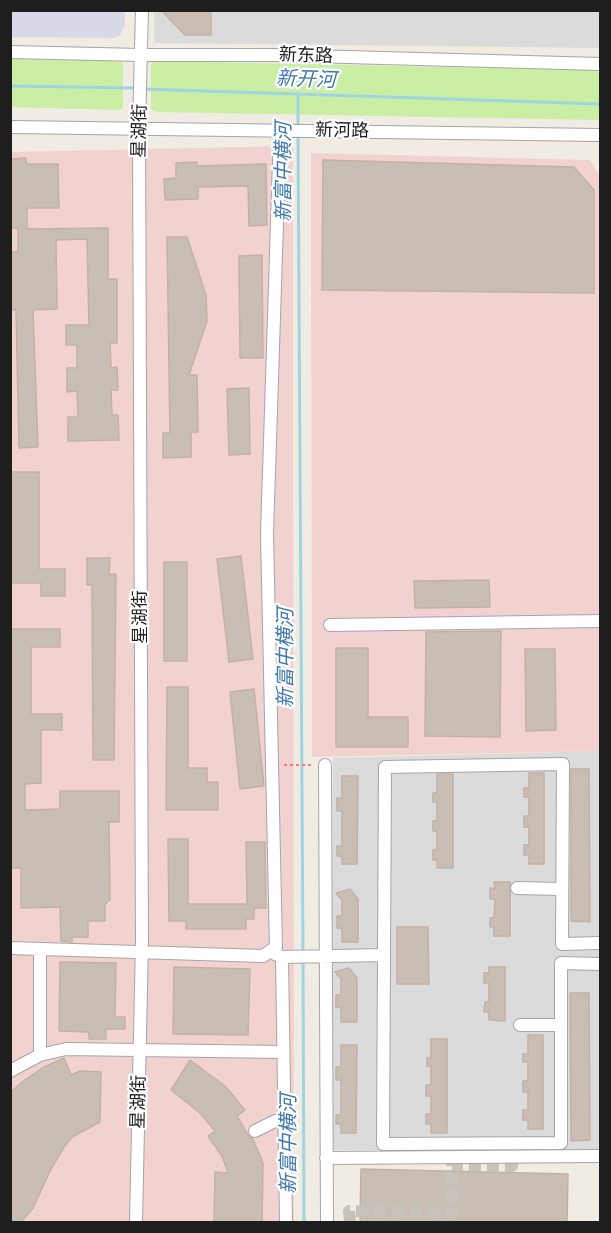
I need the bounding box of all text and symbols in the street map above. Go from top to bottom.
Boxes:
street label: 新东路 [279,44,333,68]
water label: 新开河 [276,67,336,93]
street label: 星湖街 [129,104,151,158]
street label: 新河路 [315,120,369,142]
water label: 新富中横河 [272,122,296,222]
street label: 星湖街 [130,590,152,644]
water label: 新富中横河 [274,608,298,708]
street label: 星湖街 [128,1075,150,1129]
water label: 新富中横河 [277,1094,301,1194]

